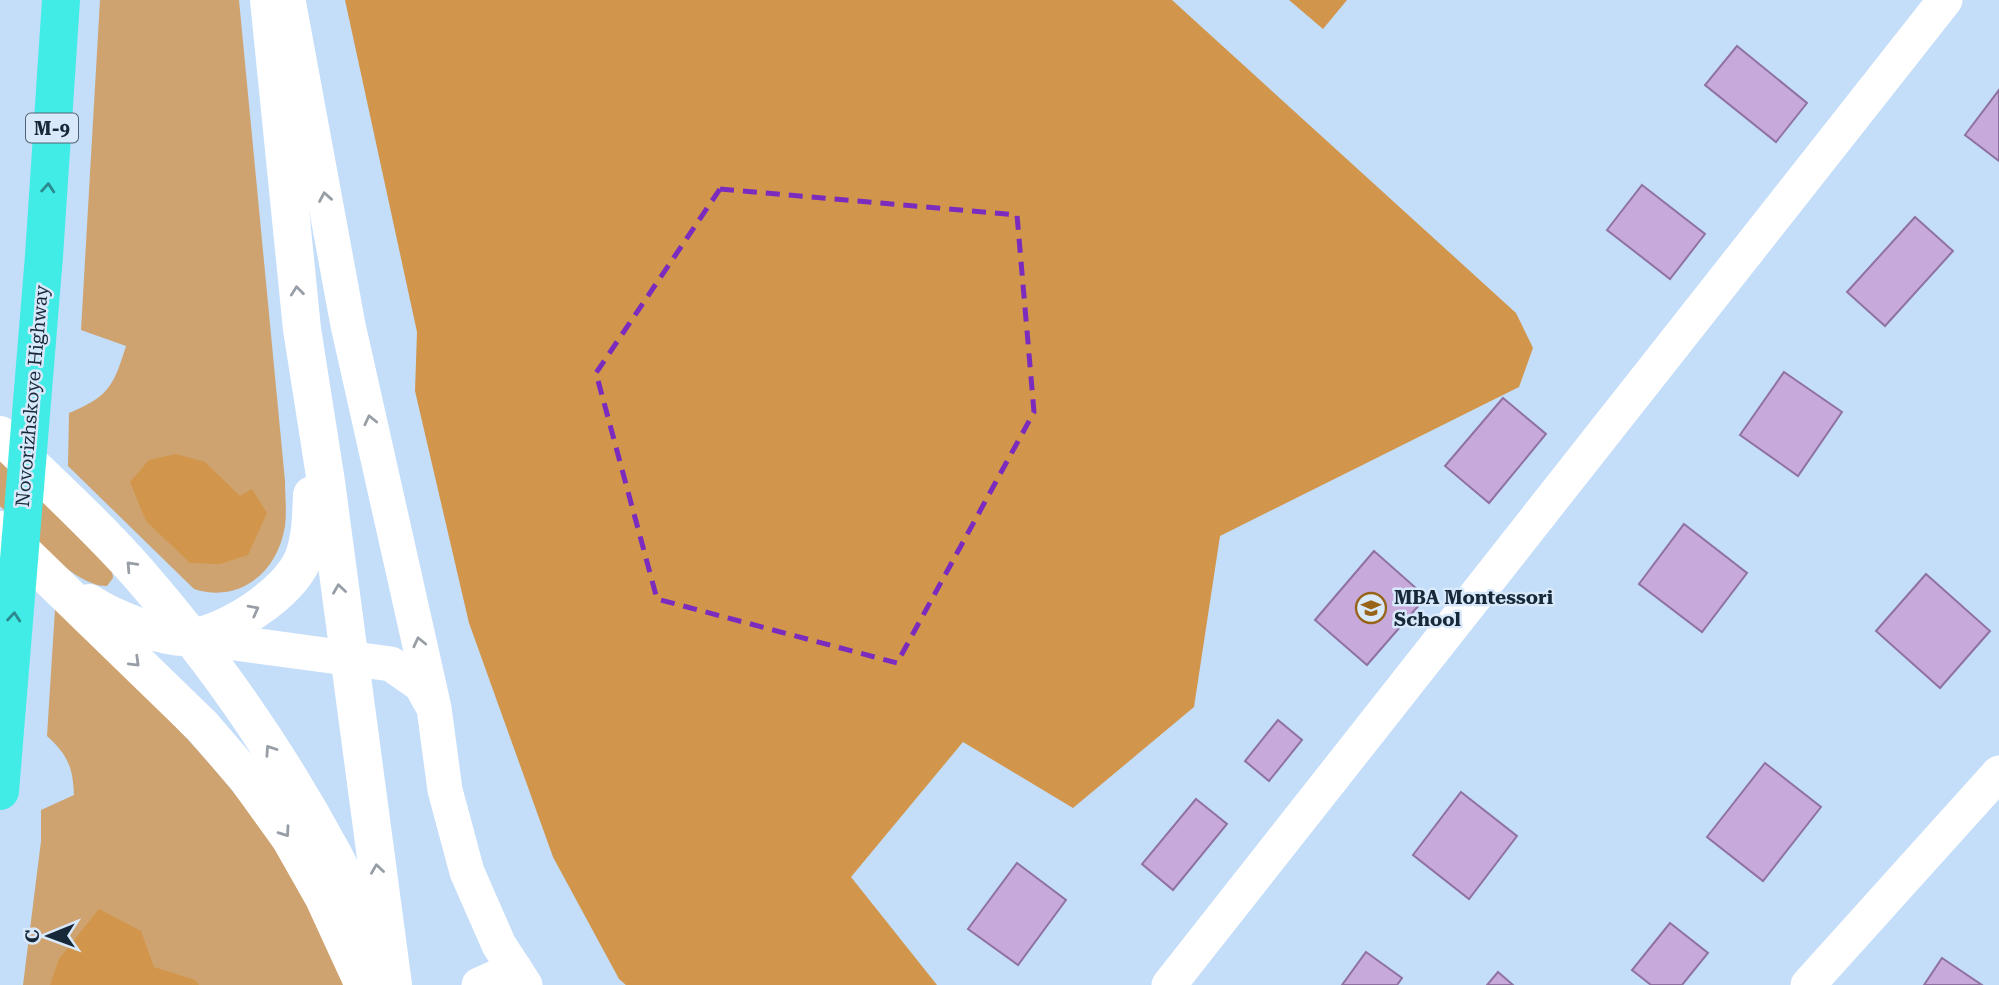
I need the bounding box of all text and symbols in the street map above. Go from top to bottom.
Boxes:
road number: М-9 [26,113,78,142]
one-way arrow [41,182,56,193]
one-way arrow [318,191,333,203]
street label: Novorizhskoye Highway [11,283,53,508]
one-way arrow [290,285,305,297]
one-way arrow [363,414,378,426]
one-way arrow [127,561,140,574]
one-way arrow [332,583,347,595]
place label: MBA Montessori School [1394,586,1553,631]
school or university icon: MBA Montessori School [1354,591,1388,625]
one-way arrow [246,605,259,619]
one-way arrow [6,611,21,622]
one-way arrow [413,636,427,648]
one-way arrow [127,653,140,666]
one-way arrow [266,745,278,758]
one-way arrow [277,824,289,837]
one-way arrow [370,863,385,875]
north arrow [14,901,84,971]
text: С [21,929,44,943]

